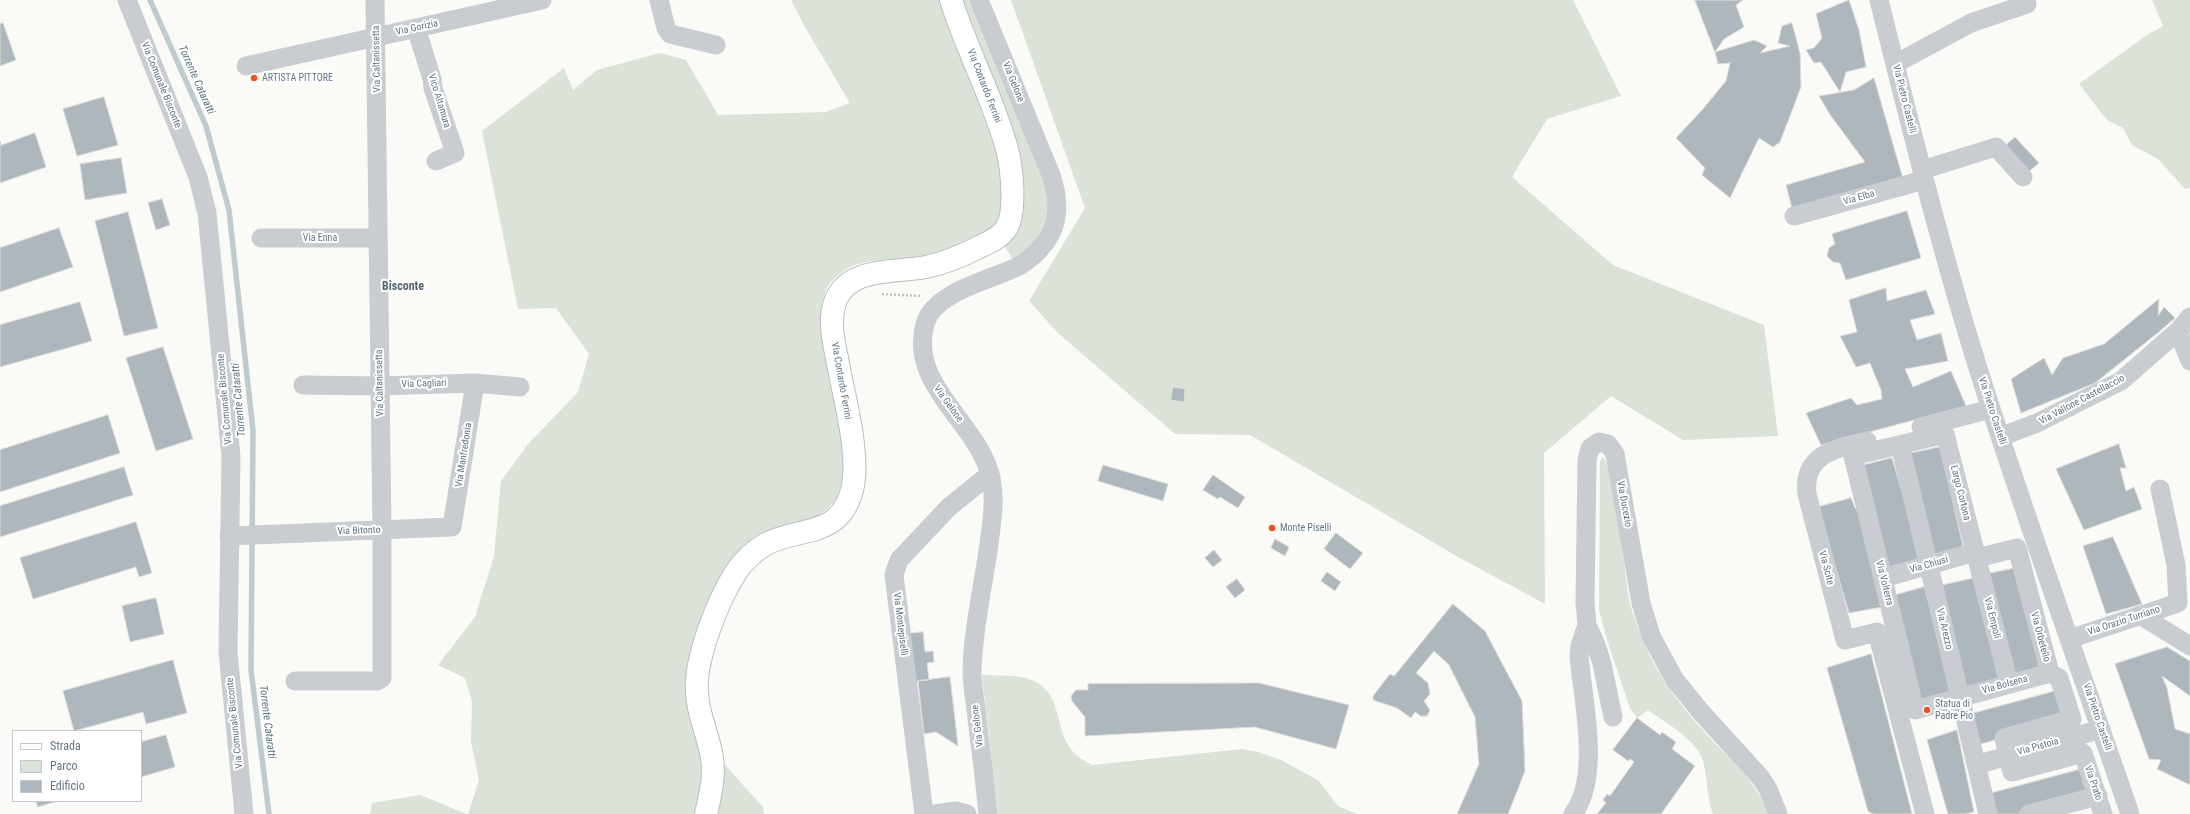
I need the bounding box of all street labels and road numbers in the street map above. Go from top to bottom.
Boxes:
street label: Via Gorizia [395,18,439,38]
street label: Via Caltanissetta [370,25,384,93]
street label: Via Comunale Bisconte [138,40,184,130]
street label: Via Contardo Ferrini [964,47,1004,125]
street label: Via Gelone [999,60,1027,104]
street label: Via Pietro Castelli [1890,63,1918,135]
street label: Vico Altamura [425,73,453,129]
street label: Via Elba [1842,188,1876,208]
street label: Via Enna [303,232,337,244]
street label: Via Contardo Ferrini [828,341,854,421]
street label: Via Caltanissetta [373,349,387,417]
street label: Via Comunale Bisconte [215,353,235,445]
street label: Via Vallone Castellaccio [2037,372,2127,428]
street label: Via Pietro Castelli [1975,376,2009,446]
street label: Via Cagliari [401,377,447,391]
street label: Via Gelone [931,383,965,425]
street label: Via Manfredonia [453,422,475,488]
street label: Largo Cortona [1947,464,1973,522]
street label: Via Ducezio [1614,480,1634,528]
street label: Via Bitonto [337,524,381,538]
street label: Via Scite [1816,550,1836,586]
street label: Via Chiusi [1908,554,1950,576]
street label: Via Volterra [1873,559,1895,607]
street label: Via Montepiselli [890,592,910,656]
street label: Via Empoli [1981,596,2003,640]
street label: Via Orazio Turriano [2086,604,2162,638]
street label: Via Arezzo [1933,607,1955,651]
street label: Via Orbetello [2028,611,2052,663]
street label: Via Bolsena [1981,673,2029,697]
street label: Via Comunale Bisconte [224,677,246,769]
street label: Via Pietro Castelli [2080,682,2114,752]
street label: Via Gelone [969,704,987,748]
street label: Via Pistoia [2016,735,2060,759]
street label: Via Prato [2081,764,2105,802]

